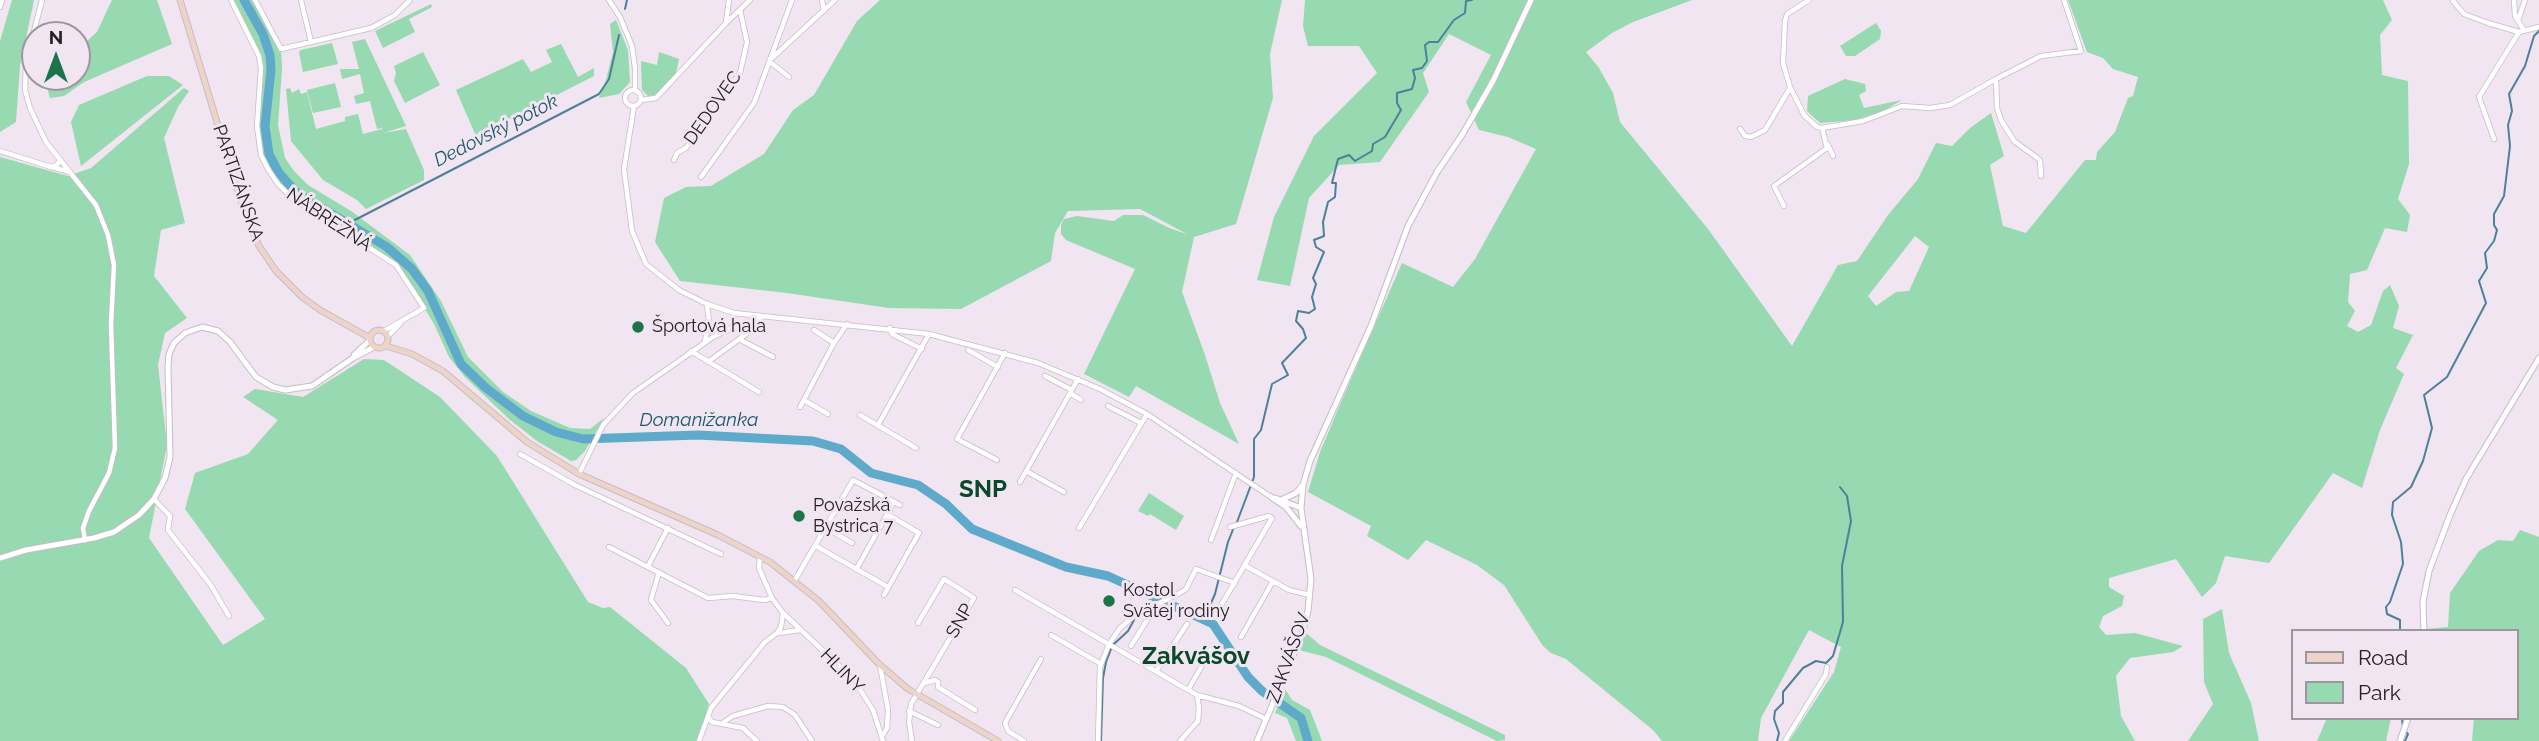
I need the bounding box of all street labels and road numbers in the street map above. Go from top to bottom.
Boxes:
street label: DEDOVEC [680,67,746,149]
street label: PARTIZÁNSKA [208,122,268,244]
street label: NÁBREŽNÁ [282,184,376,256]
street label: SNP [942,600,978,642]
street label: ZAKVÁŠOV [1263,610,1315,706]
street label: HLINY [816,644,868,698]

